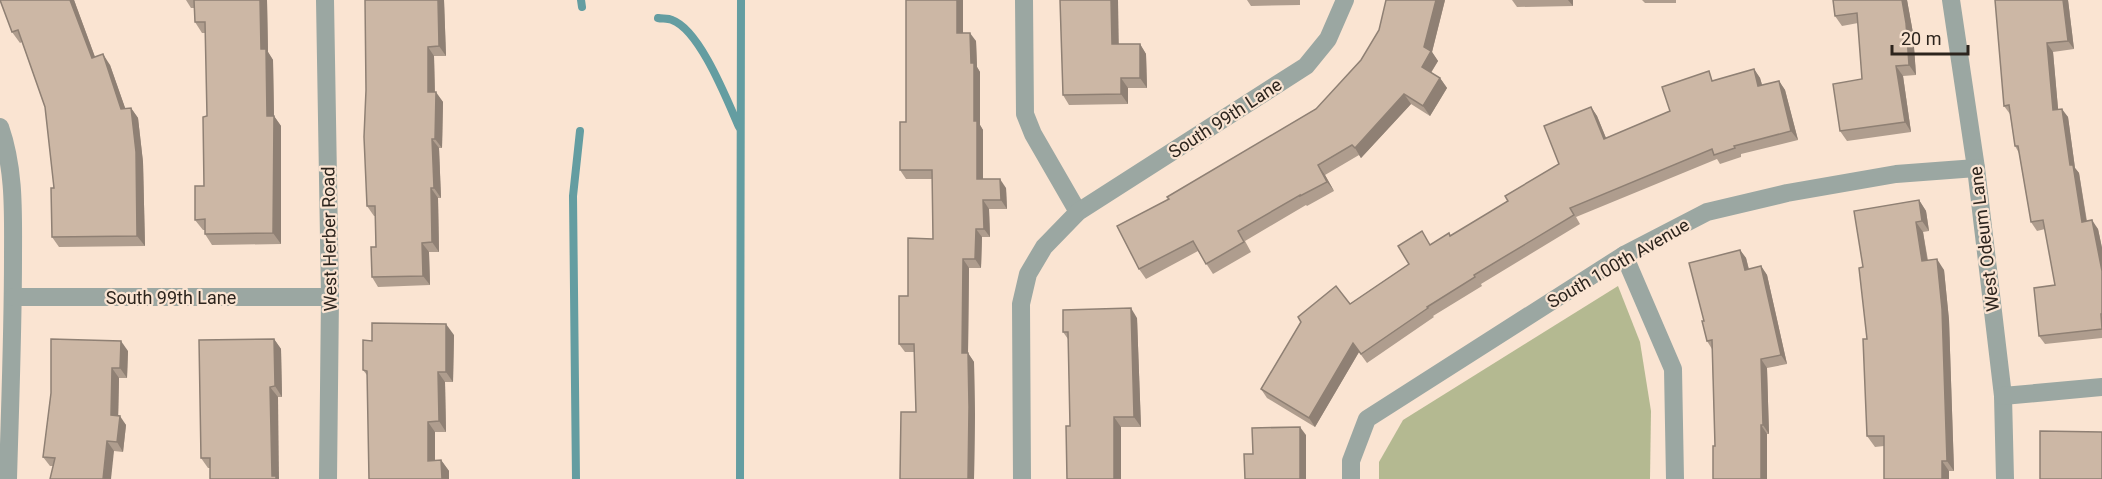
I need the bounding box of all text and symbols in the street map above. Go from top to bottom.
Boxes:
scale bar [1892,18,1968,56]
text: 20 m [1901,28,1941,49]
street label: South 99th Lane [1165,74,1285,162]
street label: West Odeum Lane [1965,165,2003,313]
street label: West Herber Road [317,166,341,312]
street label: South 100th Avenue [1543,214,1693,312]
street label: South 99th Lane [106,287,236,308]

